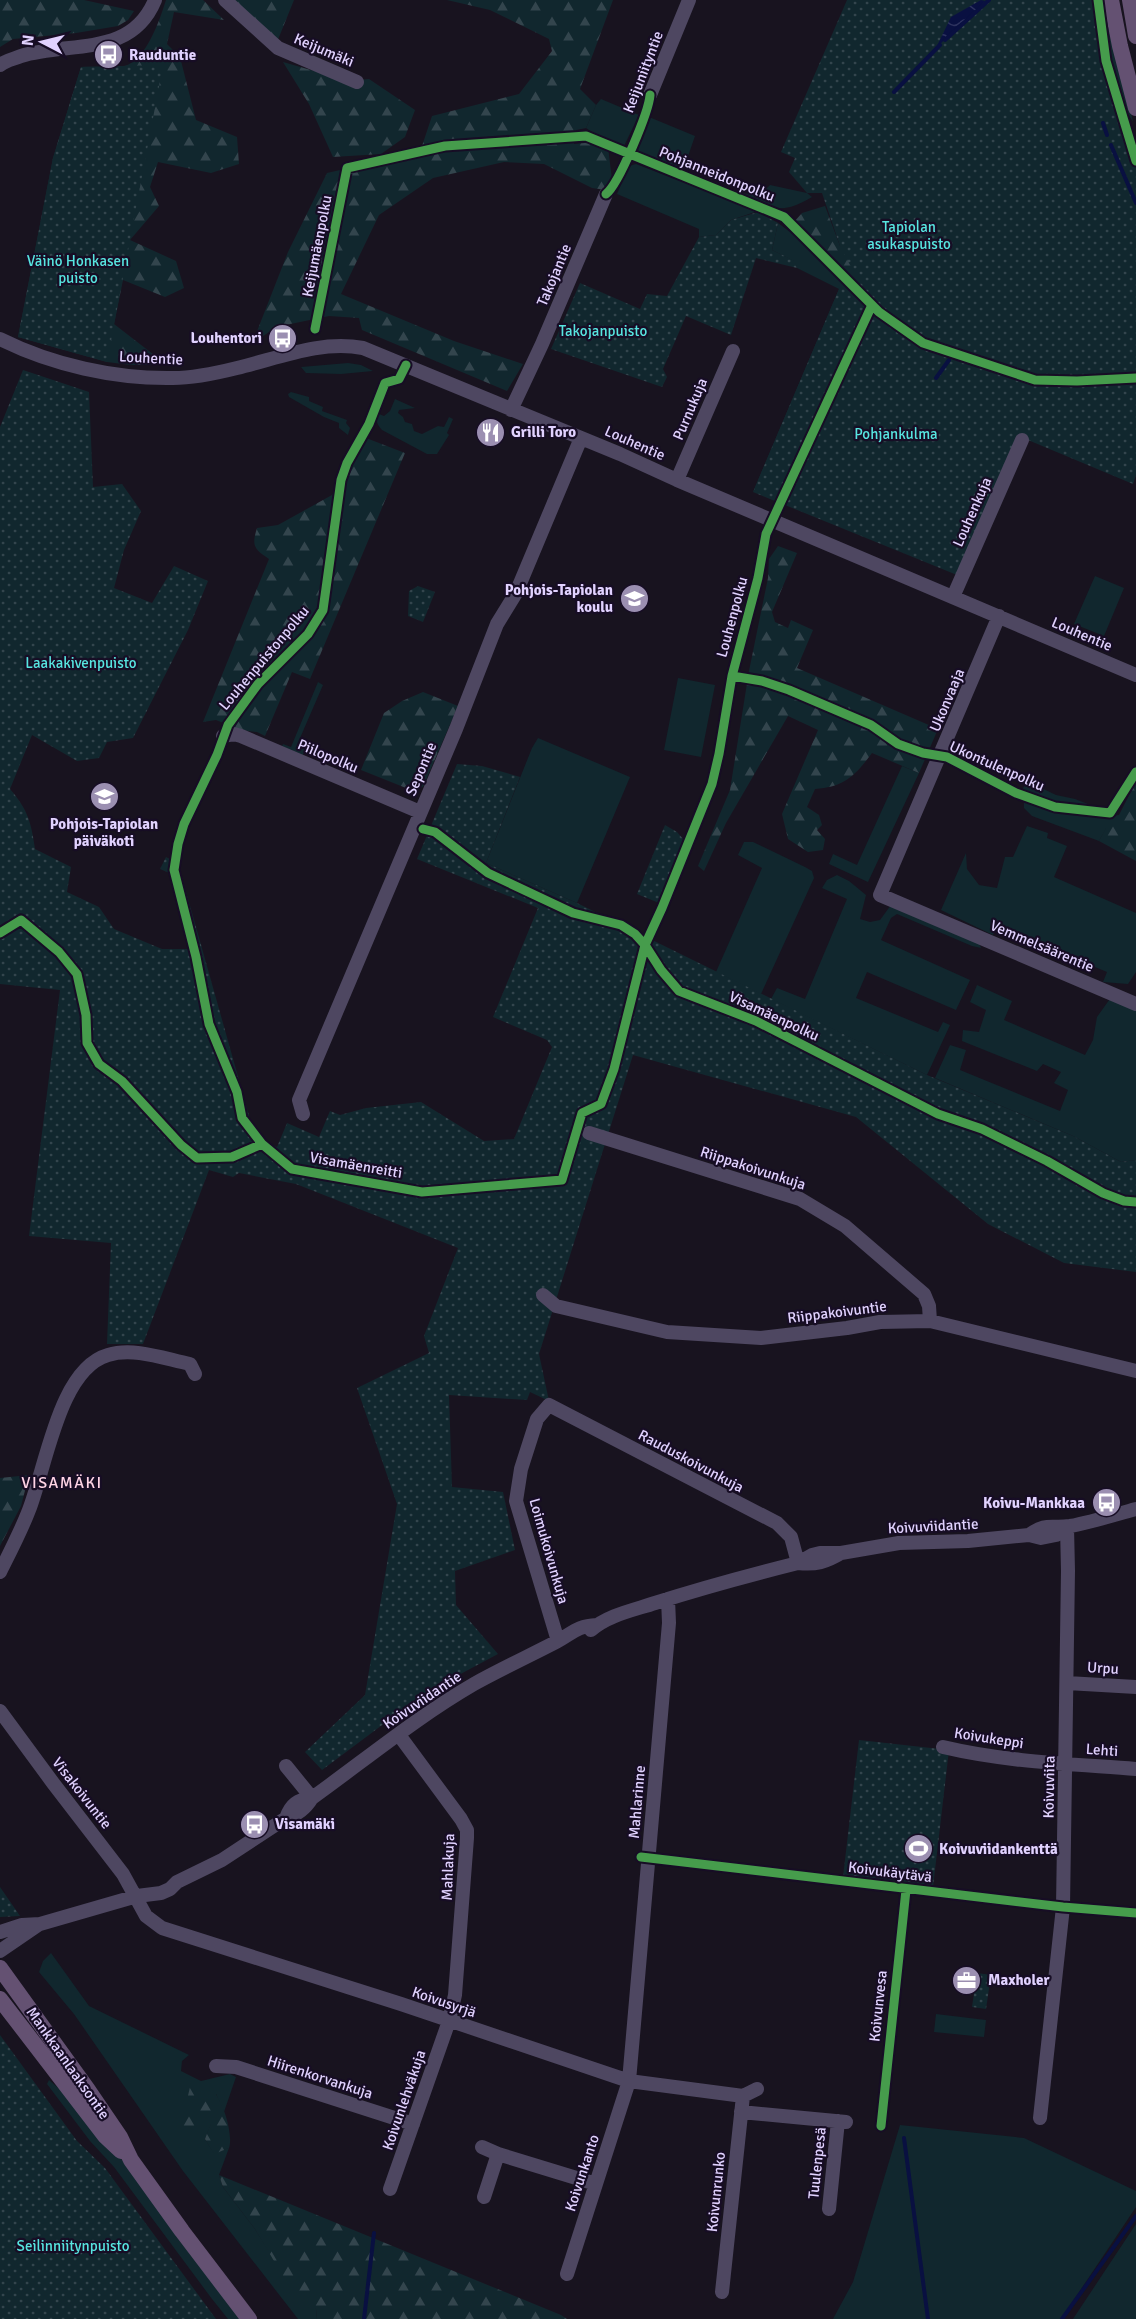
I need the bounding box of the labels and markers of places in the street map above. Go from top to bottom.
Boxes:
bus stop icon: Rauduntie [92,39,124,71]
place label: Rauduntie [129,46,196,64]
bus stop icon: Louhentori [267,322,299,354]
place label: Louhentori [190,329,262,347]
restaurant icon: Grilli Toro [474,416,506,448]
place label: Grilli Toro [511,423,576,441]
place label: Pohjois-Tapiolan koulu [505,581,613,616]
school or university icon: Pohjois-Tapiolan koulu [618,583,650,615]
school or university icon: Pohjois-Tapiolan päiväkoti [88,781,120,813]
place label: Pohjois-Tapiolan päiväkoti [50,815,158,850]
bus stop icon: Koivu-Mankkaa [1090,1487,1122,1519]
place label: Koivu-Mankkaa [983,1494,1085,1512]
bus stop icon: Visamäki [238,1808,270,1840]
place label: Visamäki [275,1815,335,1833]
sports icon: Koivuviidankenttä [902,1833,934,1865]
place label: Koivuviidankenttä [939,1840,1058,1858]
office icon: Maxholer [951,1964,983,1996]
place label: Maxholer [988,1971,1049,1989]

